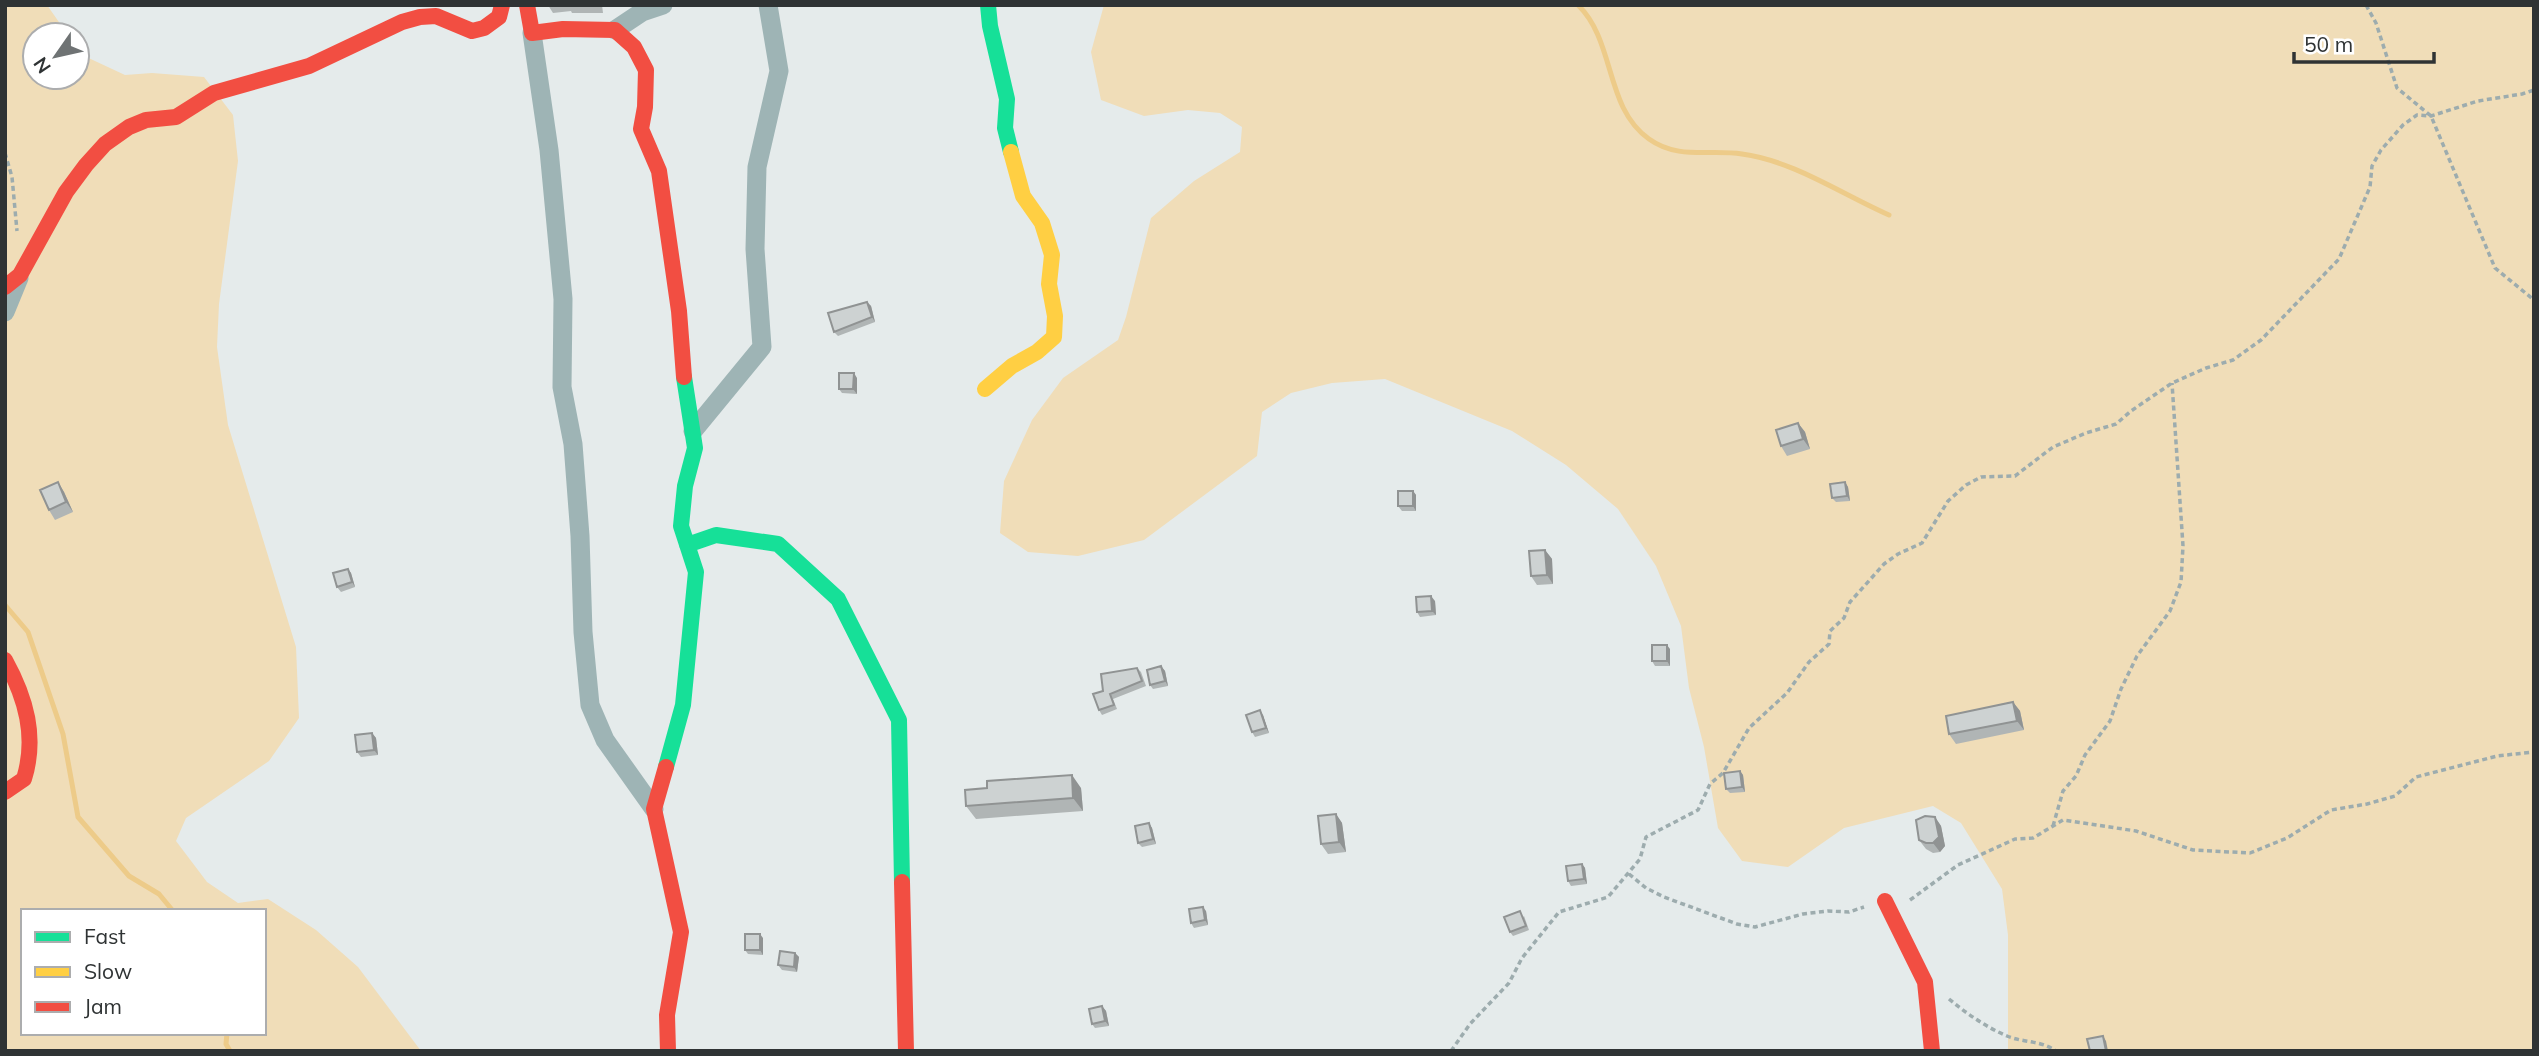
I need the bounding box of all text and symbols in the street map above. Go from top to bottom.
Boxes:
north arrow [21,21,91,91]
scale bar [2294,21,2434,65]
text: 50 m [2304,31,2353,57]
text: N [28,53,56,78]
legend [21,909,266,1035]
text: Fast [84,923,126,949]
text: Slow [84,958,132,984]
text: Jam [84,993,122,1019]

